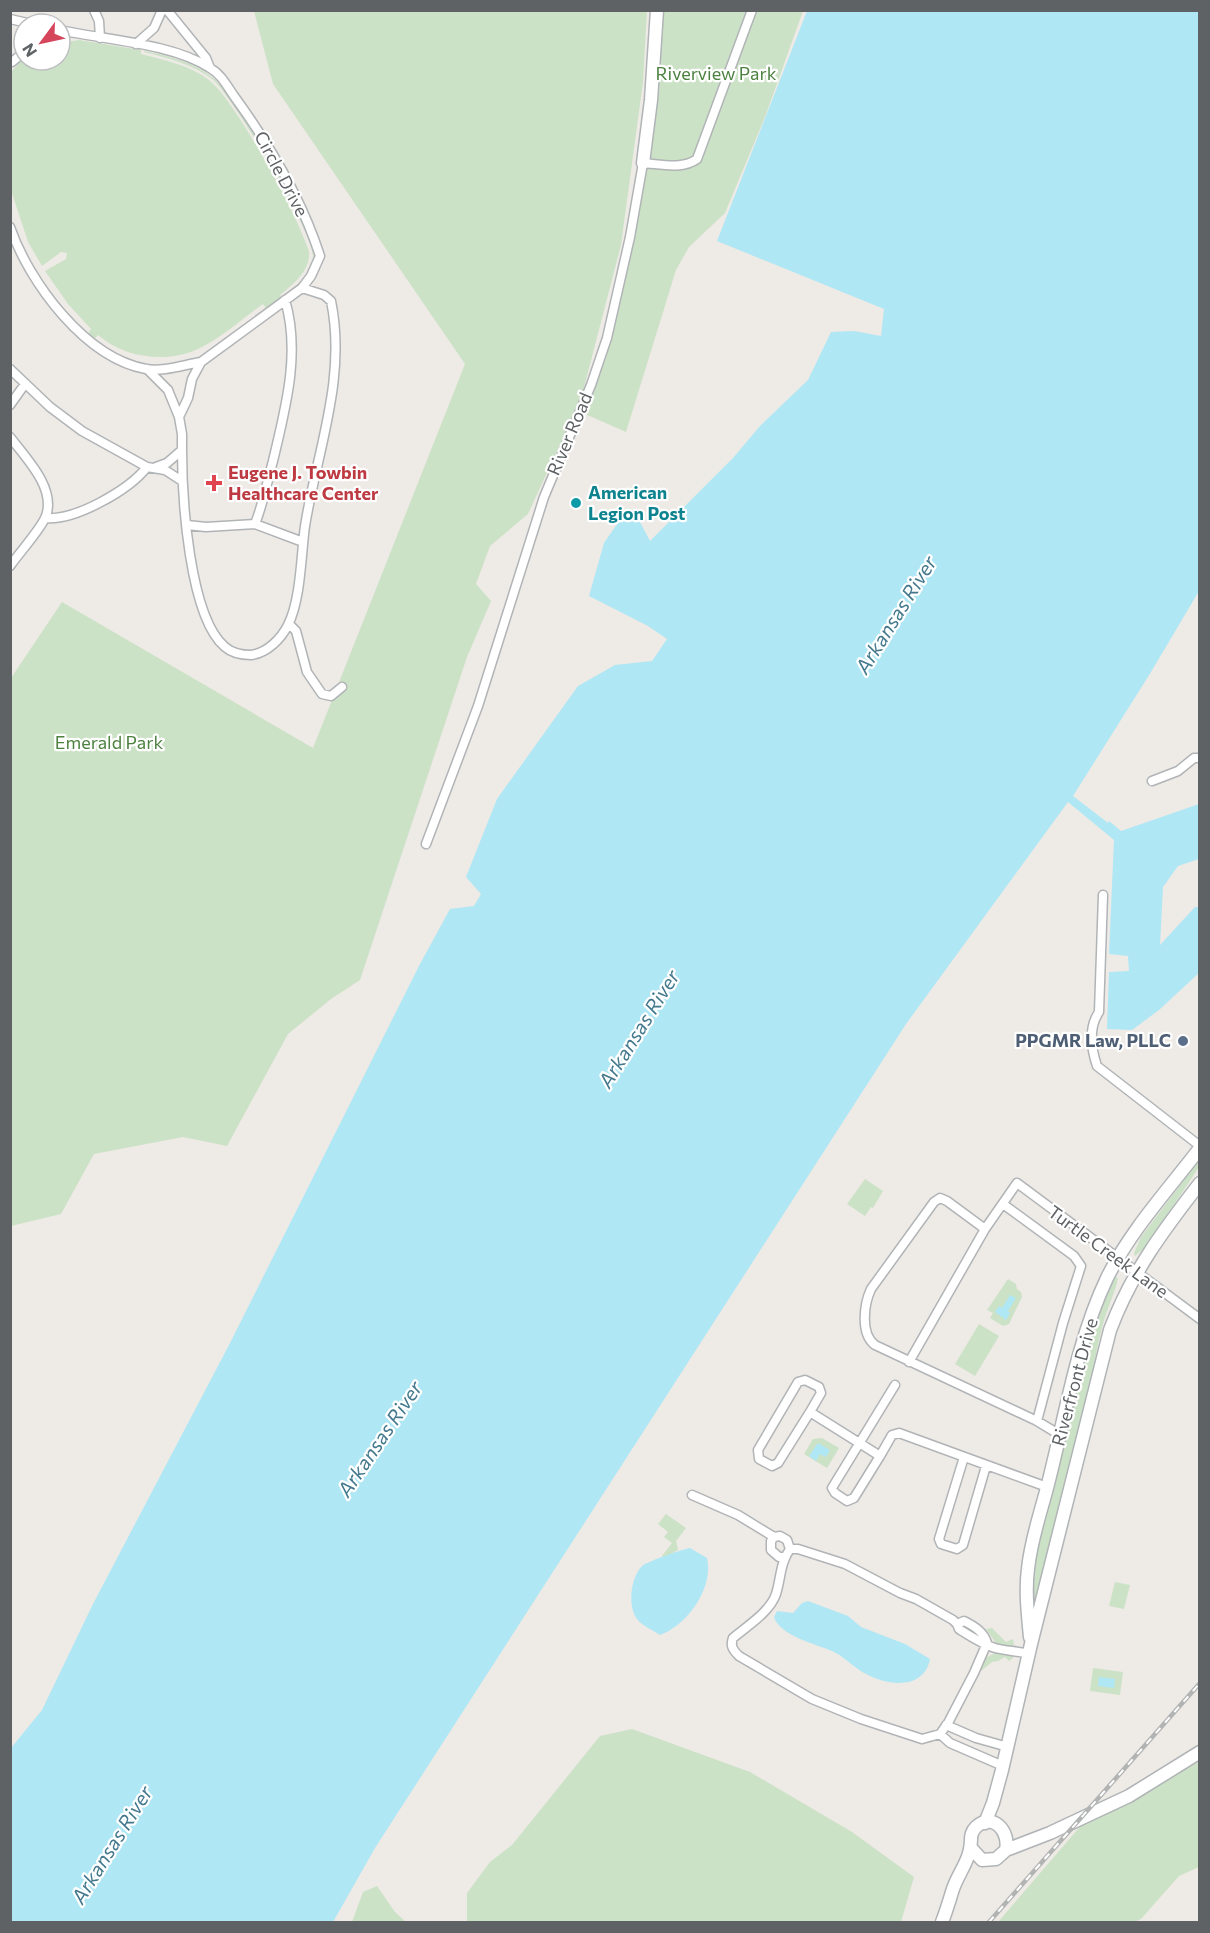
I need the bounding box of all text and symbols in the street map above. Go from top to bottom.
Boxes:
north arrow [12,12,72,72]
text: N [18,40,40,61]
park label: Riverview Park [656,62,777,84]
street label: Circle Drive [250,127,314,220]
street label: River Road [542,389,596,478]
place label: Eugene J. Towbin Healthcare Center [228,461,379,504]
marker: Eugene J. Towbin Healthcare Center [205,474,223,492]
place label: American Legion Post [588,481,686,524]
marker: American Legion Post [569,496,583,510]
water label: Arkansas River [849,550,941,679]
park label: Emerald Park [55,731,163,753]
water label: Arkansas River [592,964,684,1093]
place label: PPGMR Law, PLLC [1015,1029,1171,1051]
marker: PPGMR Law, PLLC [1176,1034,1190,1048]
street label: Turtle Creek Lane [1044,1200,1173,1302]
street label: Riverfront Drive [1046,1315,1102,1448]
water label: Arkansas River [331,1375,427,1502]
water label: Arkansas River [65,1780,157,1909]

